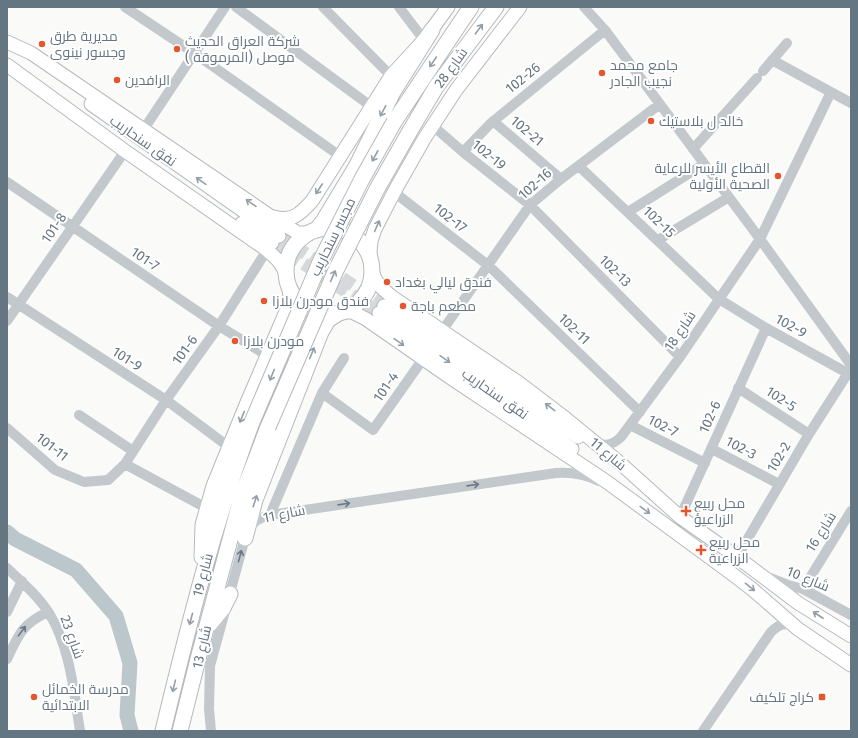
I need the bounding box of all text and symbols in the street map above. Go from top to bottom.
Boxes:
one-way arrow [475,24,484,35]
place label: مديرية طرق وجسور نينوى [50,28,126,61]
place label: شركة العراق الحديث ( المرموقة) موصل [185,33,300,66]
marker: مديرية طرق وجسور نينوى [37,39,47,49]
marker: شركة العراق الحديث ( المرموقة) موصل [172,44,182,54]
street label: شارع 28 [431,45,471,91]
one-way arrow [429,56,437,67]
place label: جامع محمد نجيب الجادر [609,57,678,90]
street label: 102-26 [502,59,544,97]
marker: جامع محمد نجيب الجادر [597,68,607,78]
place label: الرافدين [125,72,170,89]
marker: الرافدين [112,75,122,85]
one-way arrow [378,105,386,117]
street label: نفق سنحاريب [107,112,179,170]
street label: 102-21 [507,112,547,150]
place label: خالد ل بلاستيك [659,113,743,130]
marker: خالد ل بلاستيك [646,116,656,126]
street label: 102-19 [469,136,509,174]
one-way arrow [371,150,379,162]
place label: القطاع الأيسر للرعاية الصحية الأولية [655,160,770,193]
street label: 102-16 [515,165,555,203]
marker: القطاع الأيسر للرعاية الصحية الأولية [773,171,783,181]
one-way arrow [196,177,207,185]
one-way arrow [315,183,323,195]
street label: مجسر سنحاريب [307,195,359,279]
one-way arrow [246,199,257,207]
street label: 102-17 [430,200,470,236]
street label: 102-15 [639,203,679,241]
street label: 101-8 [38,209,70,246]
one-way arrow [374,221,381,233]
street label: 101-7 [128,243,162,275]
street label: 102-13 [595,251,635,291]
one-way arrow [330,270,337,282]
place label: فندق ليالي بغداد [395,274,492,294]
marker: فندق ليالي بغداد [382,277,392,287]
place label: فندق مودرن بلازا [272,293,369,310]
marker: فندق مودرن بلازا [259,296,269,306]
place label: مطعم باجة [411,298,476,316]
marker: مطعم باجة [398,301,408,311]
street label: شارع 18 [660,308,700,354]
street label: 102-11 [555,310,593,348]
street label: 102-9 [772,310,810,342]
street label: 101-6 [169,332,201,368]
place label: مودرن بلازا [243,333,304,350]
marker: مودرن بلازا [230,336,240,346]
one-way arrow [393,338,404,346]
street label: 101-9 [109,343,145,375]
one-way arrow [309,348,317,360]
one-way arrow [440,355,451,363]
street label: نفق سنحاريب [459,365,531,423]
one-way arrow [267,368,275,380]
street label: 101-4 [370,368,403,405]
street label: 102-5 [762,383,800,415]
street label: 102-6 [695,398,725,436]
one-way arrow [545,402,556,411]
one-way arrow [238,410,246,422]
street label: 102-7 [645,411,681,441]
street label: 101-11 [33,429,71,465]
street label: 102-3 [723,433,759,463]
street label: شارع 11 [586,434,630,474]
street label: 102-2 [763,439,795,475]
one-way arrow [466,481,479,489]
one-way arrow [252,494,259,507]
place label: محل ربيع الزراعيؤ [694,495,745,528]
one-way arrow [337,500,350,508]
street label: شارع 11 [261,502,307,526]
one-way arrow [639,506,650,514]
marker: محل ربيع الزراعيؤ [681,506,691,516]
street label: شارع 16 [802,509,840,555]
place label: محل ربيع الزراعية [709,534,760,567]
marker: محل ربيع الزراعية [696,545,706,555]
one-way arrow [237,550,244,563]
street label: شارع 19 [189,551,217,599]
street label: شارع 10 [784,563,832,595]
one-way arrow [744,582,755,591]
one-way arrow [813,611,824,619]
street label: شارع 23 [56,613,88,661]
one-way arrow [187,613,194,626]
street label: شارع 13 [189,624,215,670]
one-way arrow [18,625,26,636]
one-way arrow [169,680,177,693]
place label: مدرسة الخمائل الابتدائية [42,681,129,714]
place label: كراج تلكيف [749,689,814,706]
marker: مدرسة الخمائل الابتدائية [29,692,39,702]
marker: كراج تلكيف [817,692,827,702]

